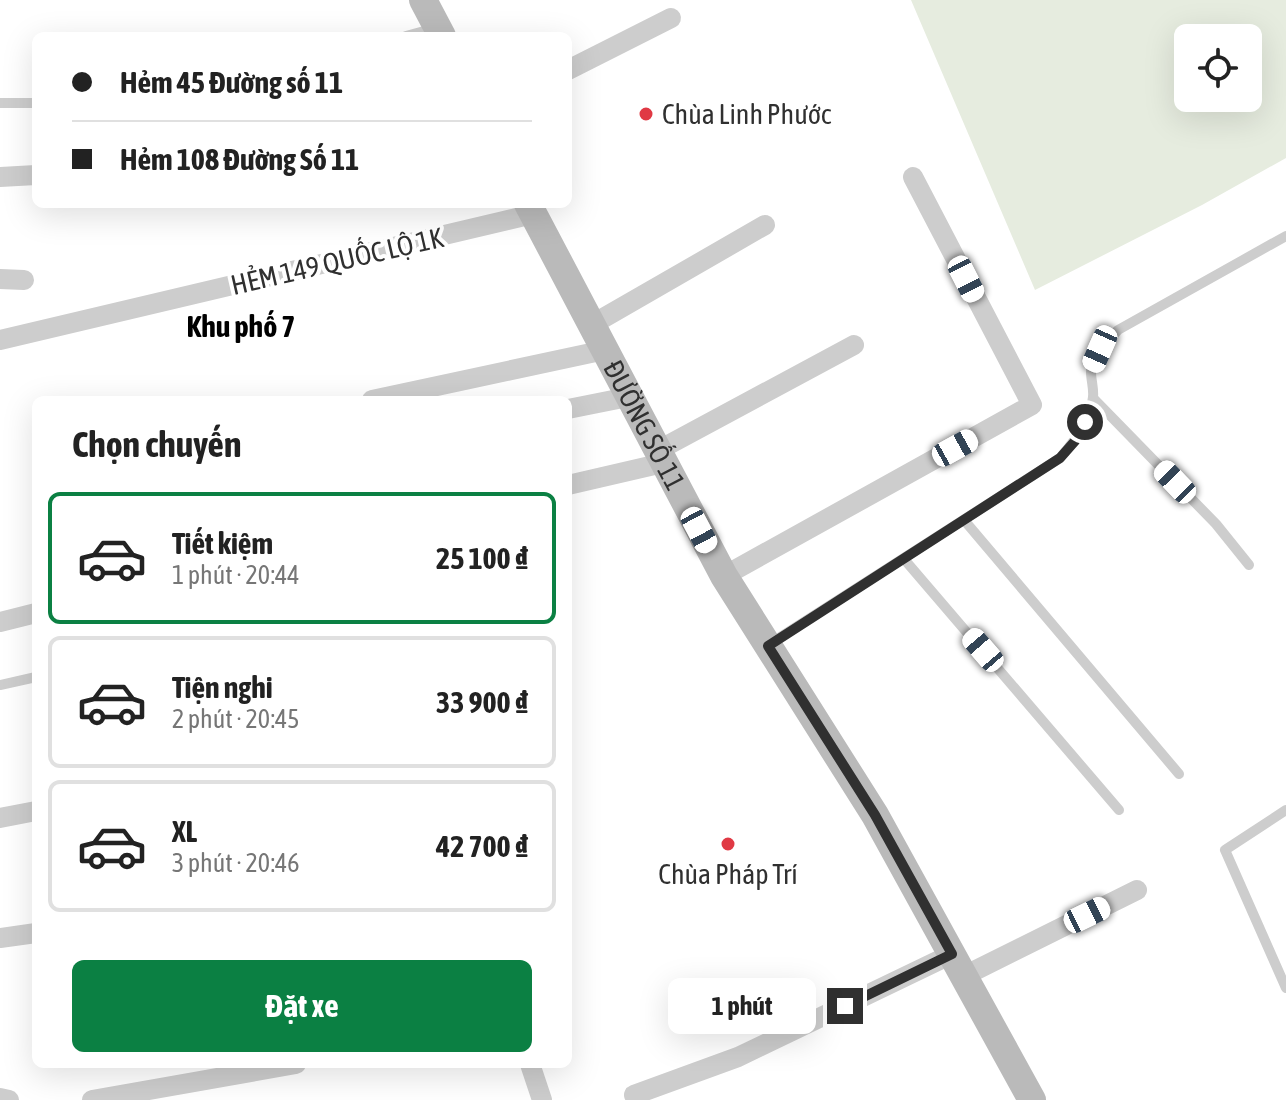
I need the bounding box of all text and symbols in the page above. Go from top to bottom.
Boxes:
map controls [1174,24,1262,112]
button: locate [1174,24,1262,112]
text: Hẻm 45 Đường số 11 [120,65,343,99]
place label: Chùa Linh Phước [662,98,832,130]
marker: Chùa Linh Phước [637,105,655,123]
text: Hẻm 108 Đường Số 11 [120,142,359,176]
street label: HẺM 149 QUỐC LỘ 1K [227,218,447,301]
car [944,252,988,306]
district label: Khu phố 7 [187,309,295,343]
car [1079,322,1121,376]
street label: ĐƯỜNG SỐ 11 [597,355,692,495]
route start [1067,404,1103,440]
text: Chọn chuyến [72,423,241,465]
car [928,426,982,470]
car [1150,456,1200,508]
car [677,503,721,557]
icon: car [76,522,148,594]
text: Tiết kiệm [172,526,273,560]
text: 25 100 ₫ [436,541,528,575]
text: 1 phút · 20:44 [172,560,299,590]
car [958,624,1008,676]
icon: car [76,666,148,738]
text: Tiện nghi [172,670,273,704]
text: 33 900 ₫ [436,685,528,719]
text: 2 phút · 20:45 [172,704,299,734]
icon: car [76,810,148,882]
text: XL [172,814,197,848]
text: 42 700 ₫ [436,829,528,863]
marker: Chùa Pháp Trí [719,835,737,853]
text: 3 phút · 20:46 [172,848,299,878]
place label: Chùa Pháp Trí [658,858,798,890]
car [1060,894,1114,936]
button: Đặt xe [72,960,532,1052]
callout: 1 phút [669,978,817,1034]
route end [827,988,863,1024]
text: 1 phút [712,991,772,1021]

